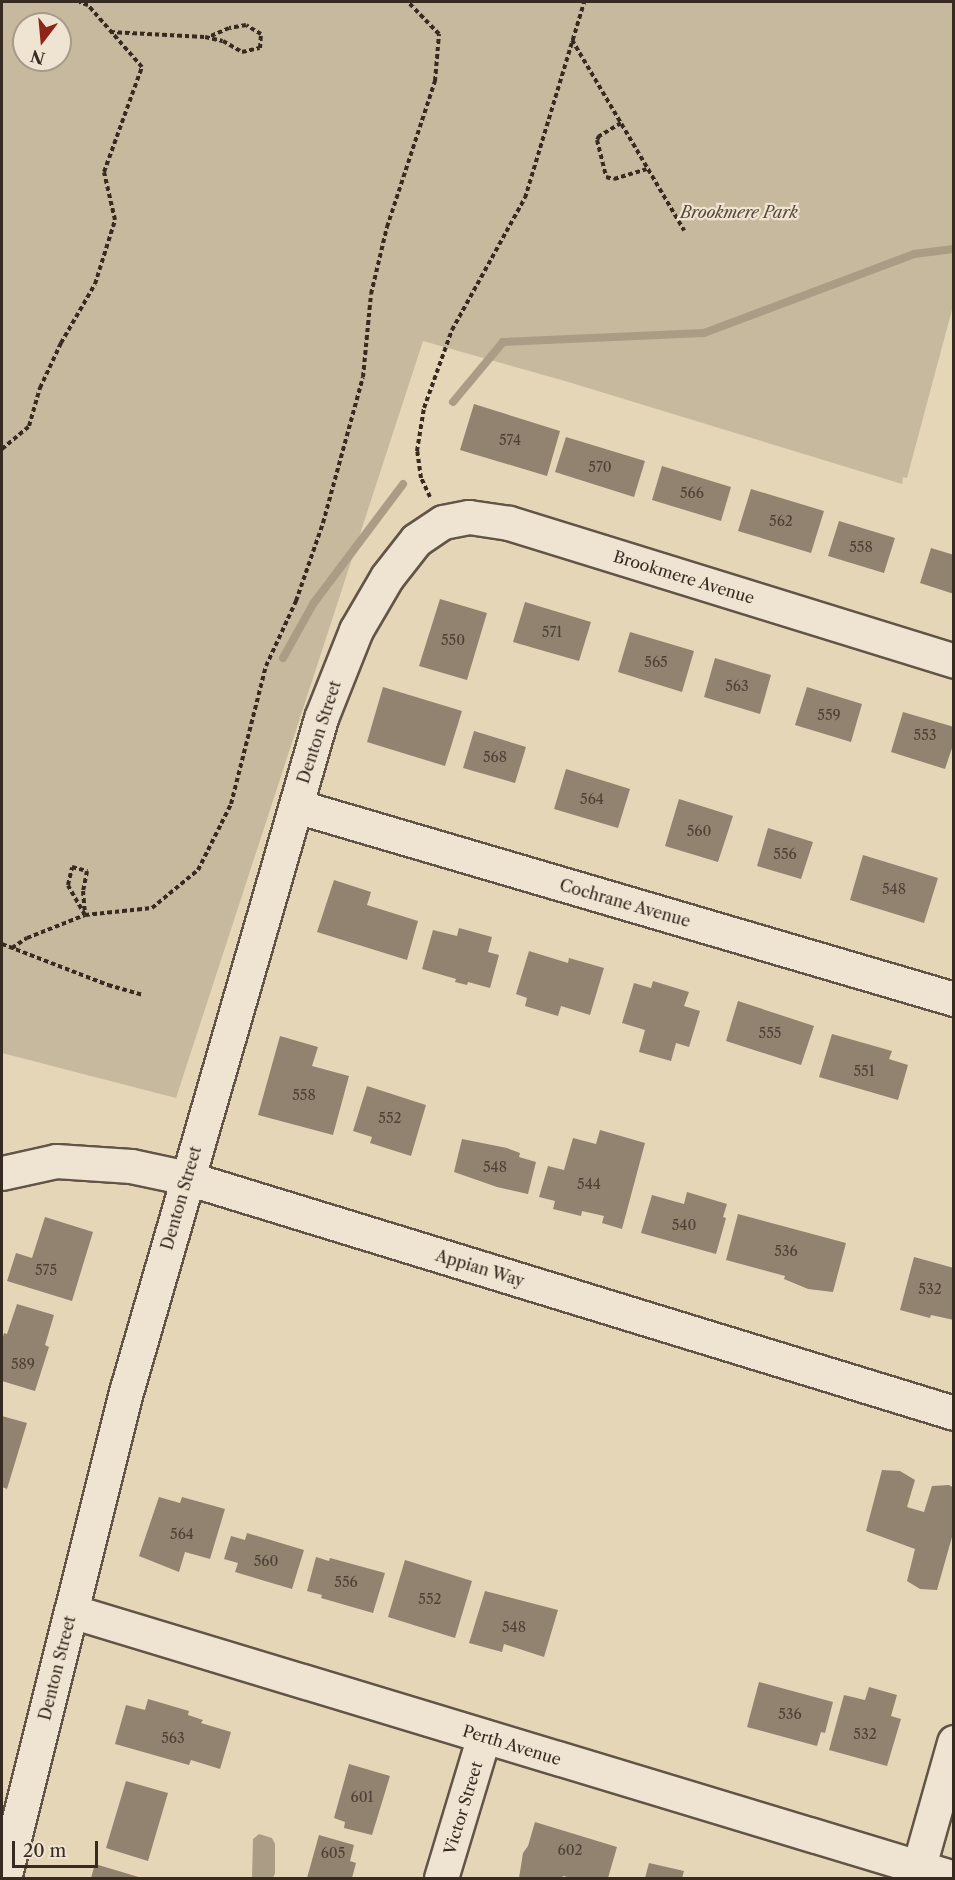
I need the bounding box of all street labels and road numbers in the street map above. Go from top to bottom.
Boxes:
street label: Brookmere Avenue [611,546,757,608]
street label: Denton Street [293,678,345,786]
street label: Cochrane Avenue [557,875,693,931]
street label: Denton Street [157,1144,205,1252]
street label: Appian Way [433,1245,527,1291]
street label: Denton Street [35,1614,79,1722]
street label: Perth Avenue [460,1721,564,1769]
street label: Victor Street [440,1759,486,1857]

